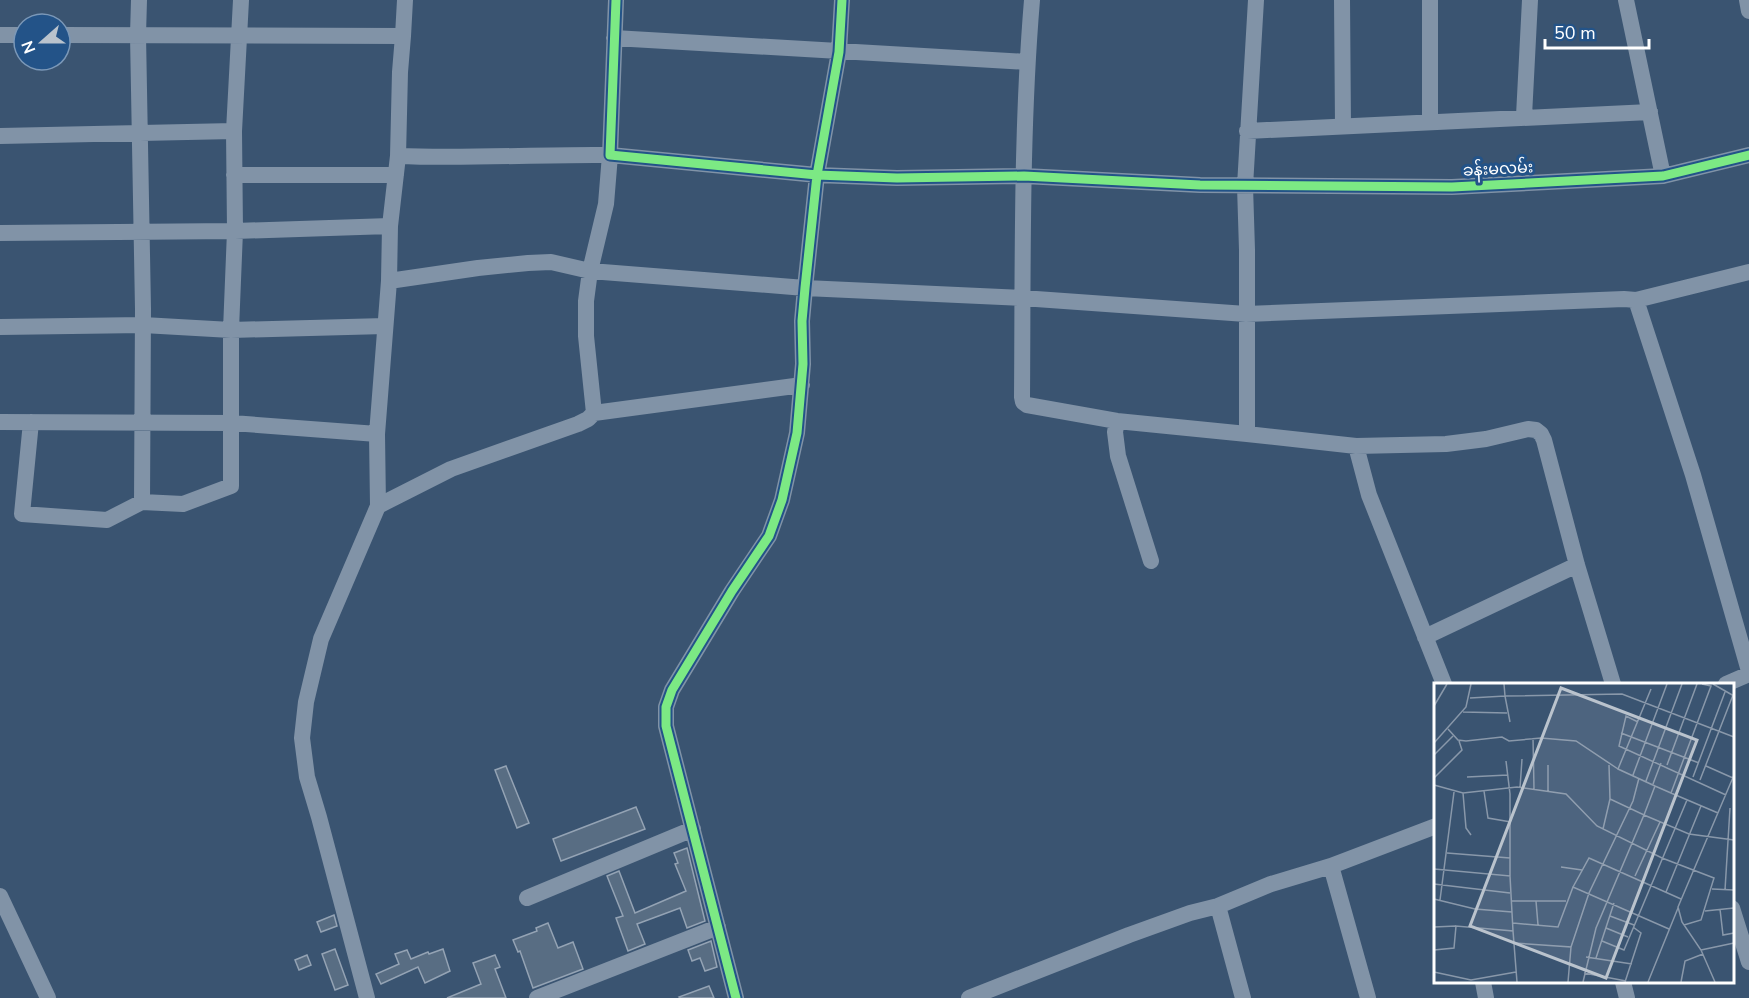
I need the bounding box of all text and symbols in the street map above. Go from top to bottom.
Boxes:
north arrow [12,12,72,72]
scale bar [1545,12,1648,50]
text: 50 m [1554,21,1596,45]
text: N [17,37,41,57]
street label: ခန်းမလမ်း [1462,155,1534,184]
inset map [1434,683,1734,983]

